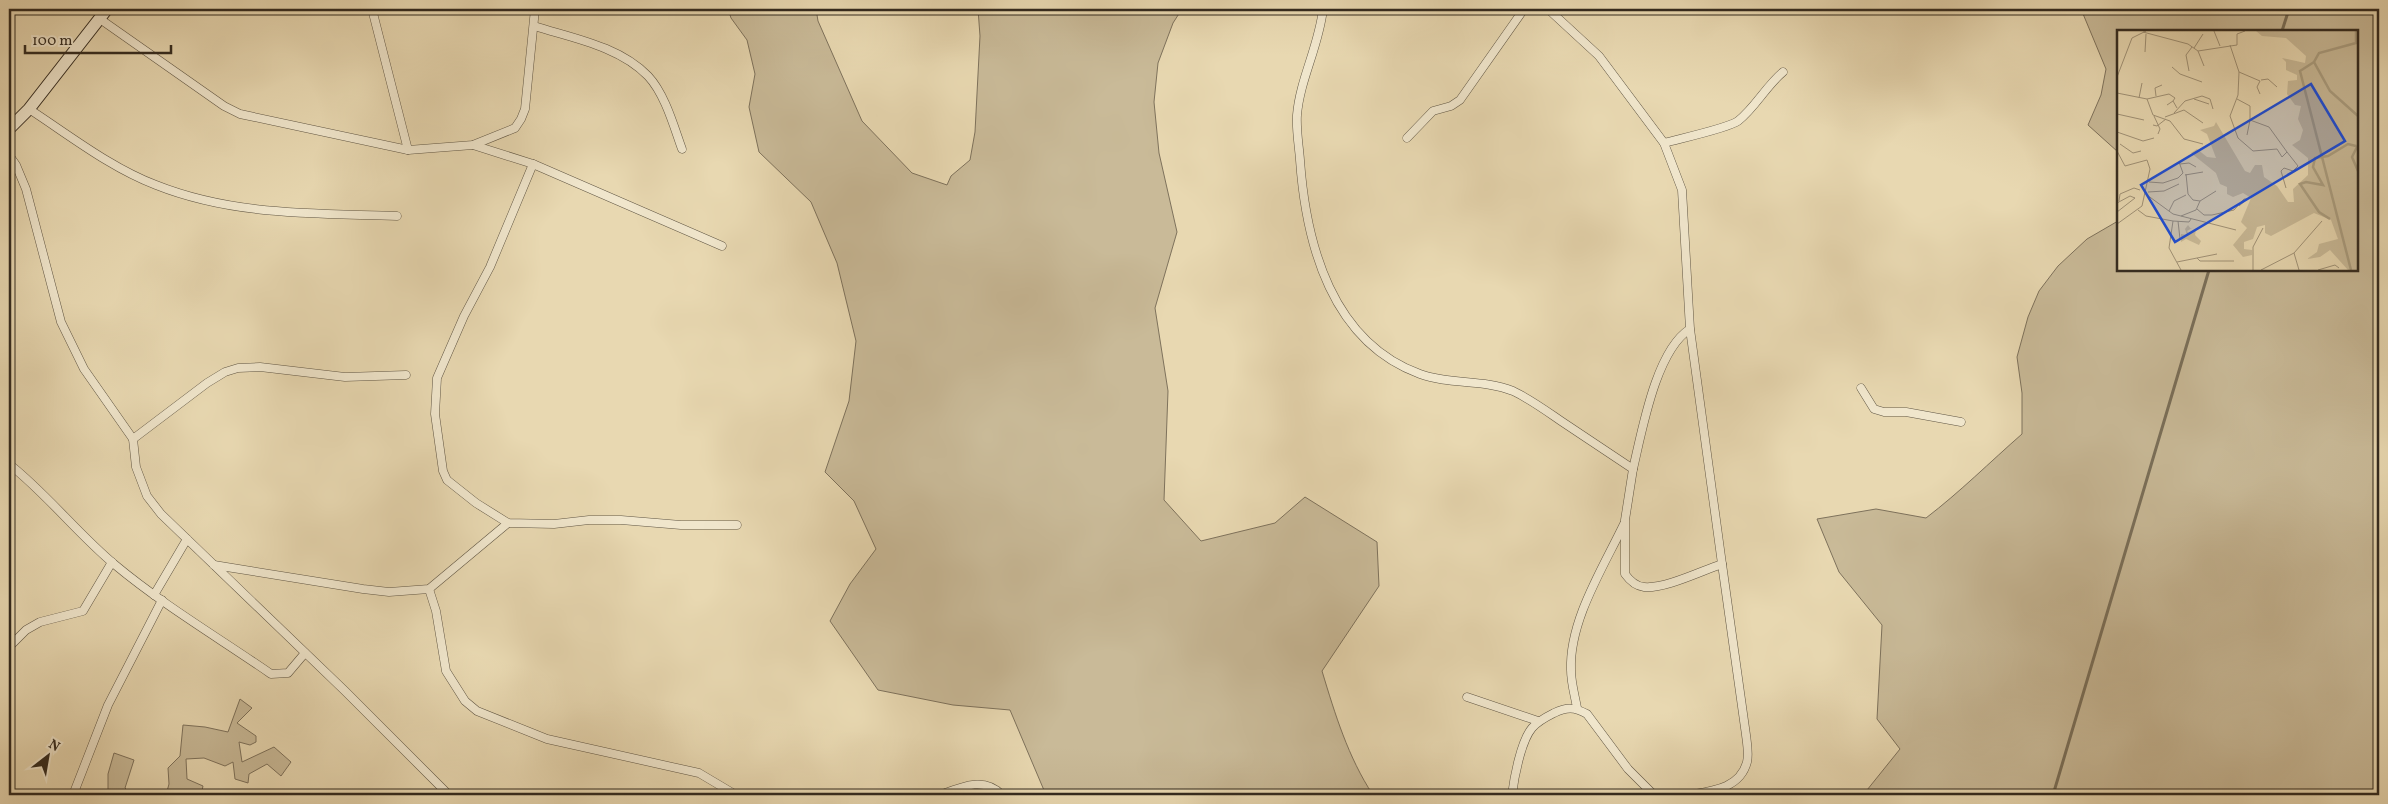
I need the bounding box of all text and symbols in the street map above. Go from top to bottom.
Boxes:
scale bar [25,22,171,54]
inset map [2117,30,2358,271]
text: 100 m [32,31,72,52]
north arrow [22,732,72,782]
text: N [45,735,63,757]

